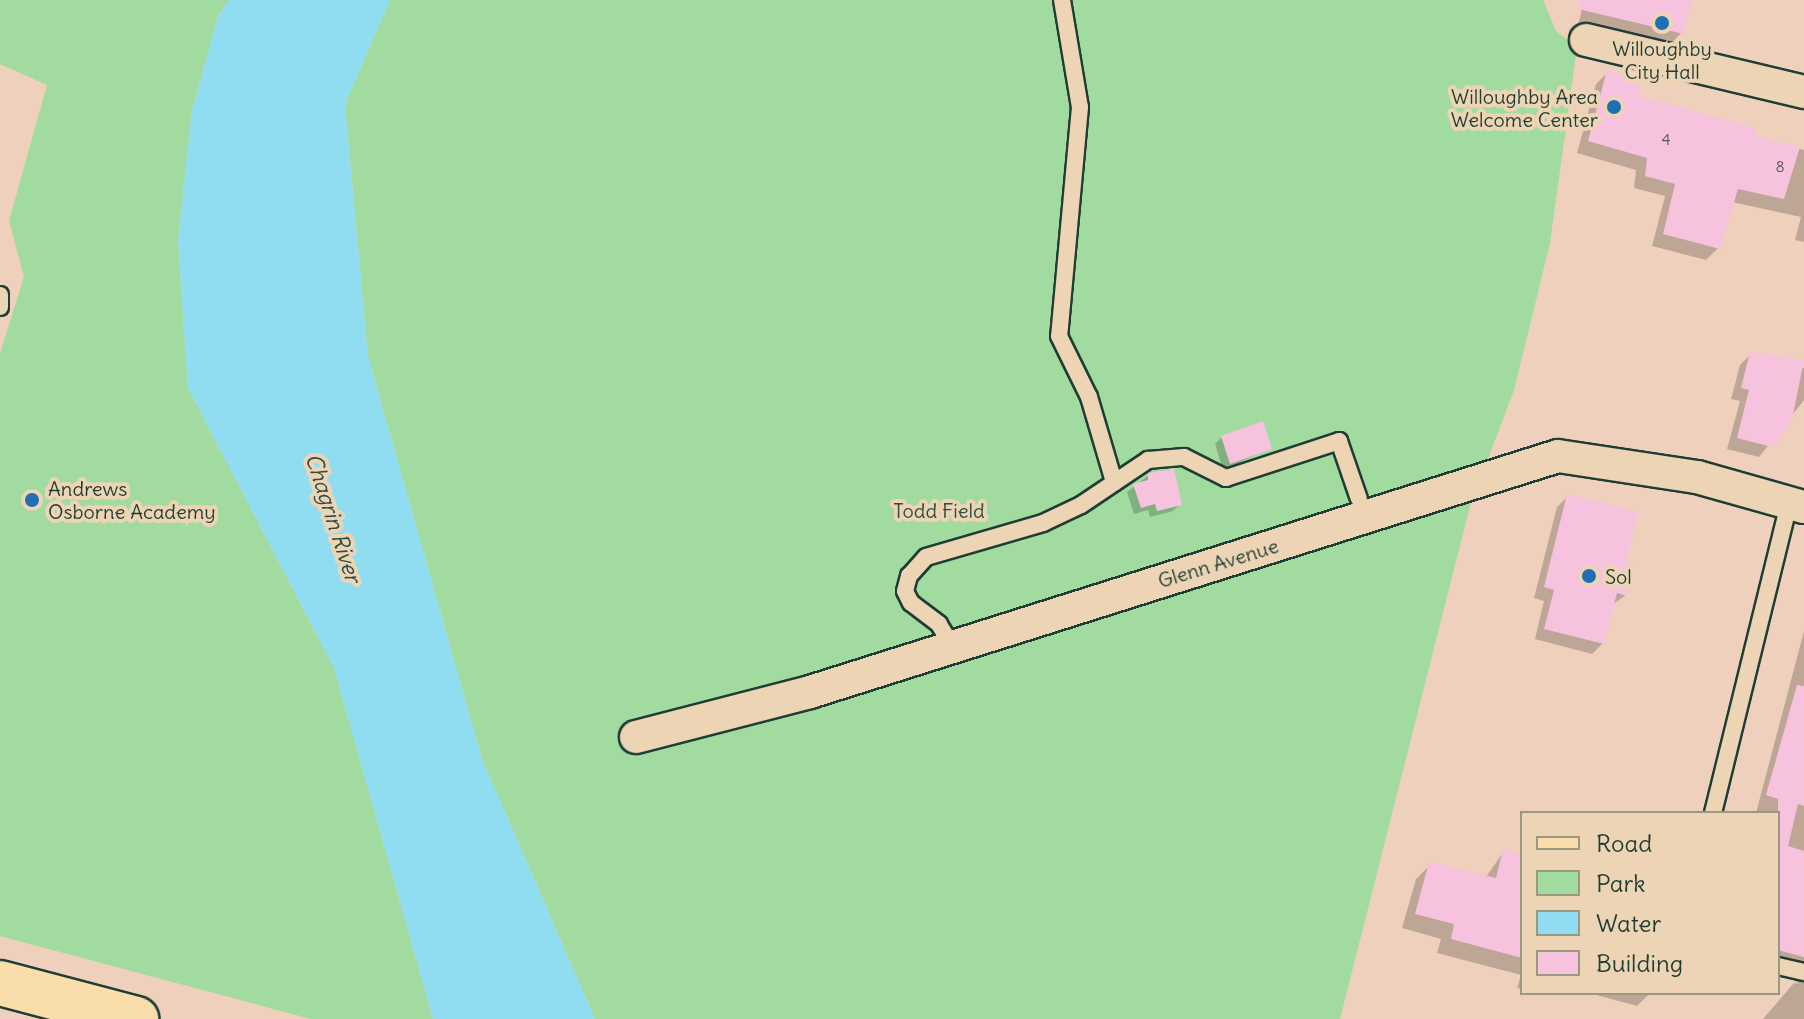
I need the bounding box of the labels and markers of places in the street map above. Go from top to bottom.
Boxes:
marker: Willoughby City Hall [1653,14,1671,32]
place label: Willoughby City Hall [1612,36,1712,83]
place label: Willoughby Area Welcome Center [1451,84,1598,131]
marker: Willoughby Area Welcome Center [1605,98,1623,116]
place label: Andrews Osborne Academy [48,476,216,523]
marker: Andrews Osborne Academy [23,491,41,509]
place label: Sol [1605,564,1632,588]
marker: Sol [1580,567,1598,585]

